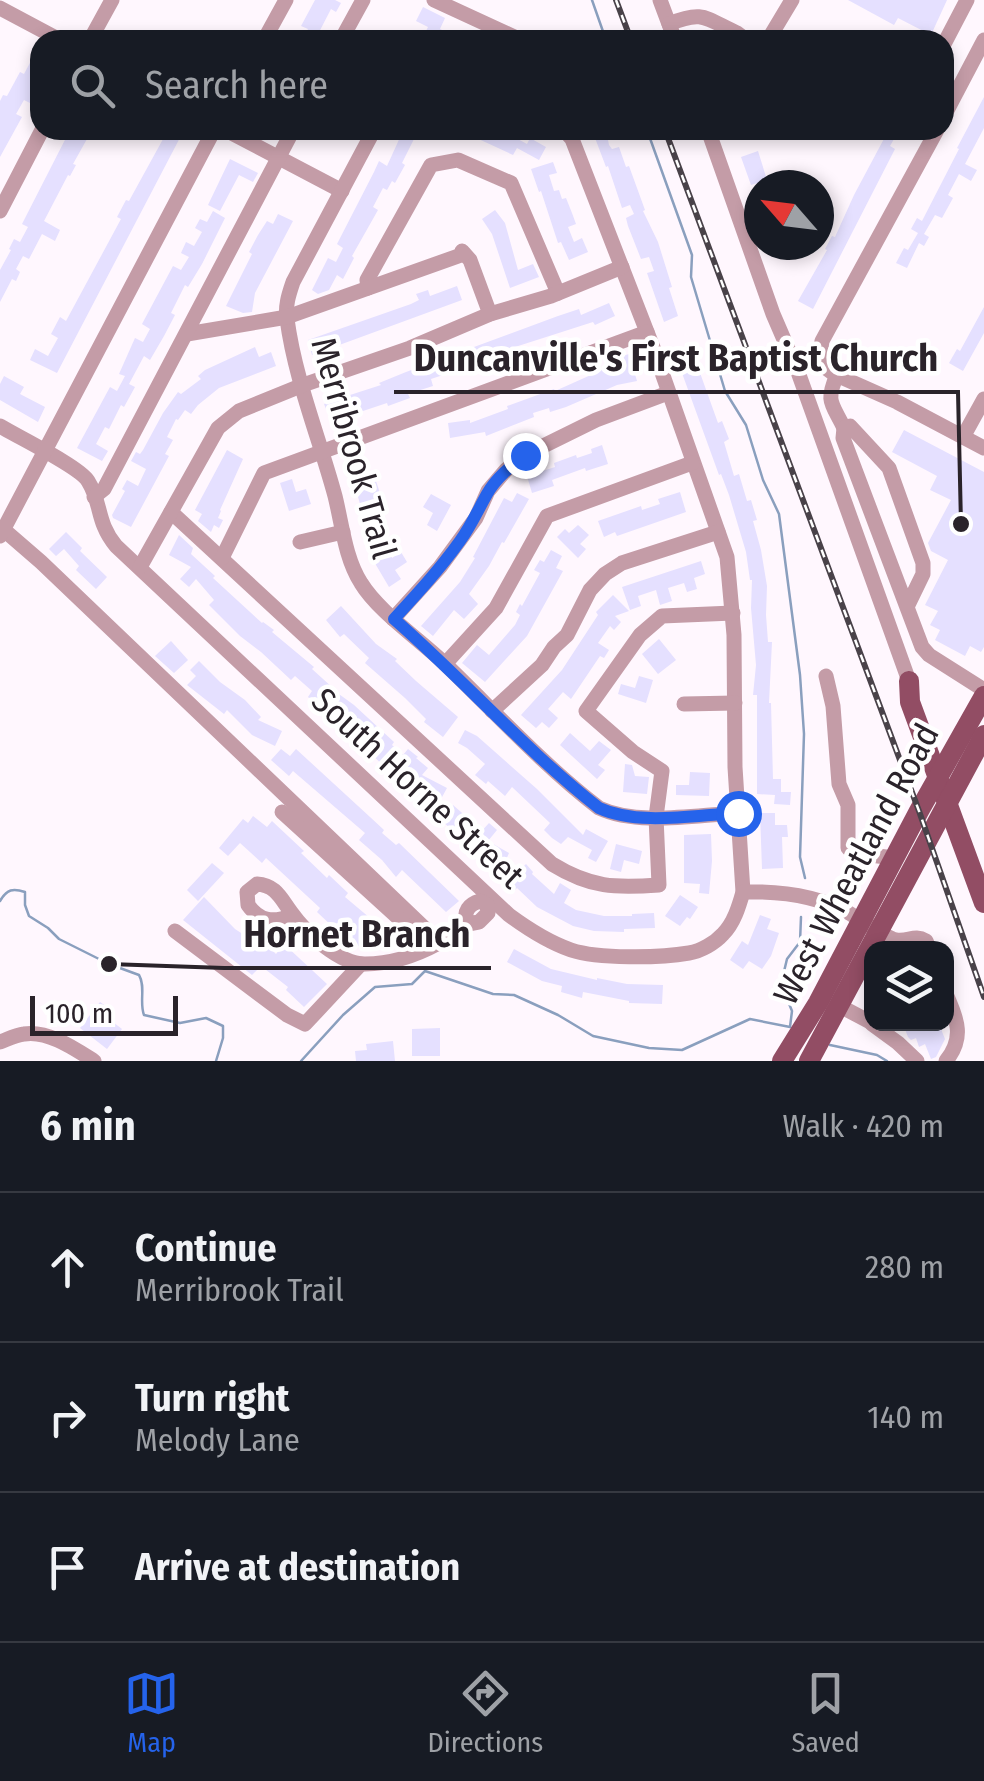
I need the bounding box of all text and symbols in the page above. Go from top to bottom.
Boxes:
search box [30,30,954,140]
icon: search [65,58,120,113]
text: Search here [145,62,328,108]
north arrow [744,170,834,260]
callout: Duncanville's First Baptist Church [394,324,958,392]
street label: Merribrook Trail [302,333,406,563]
text: Duncanville's First Baptist Church [414,335,938,381]
route end [503,433,549,479]
street label: South Horne Street [303,679,533,897]
street label: West Wheatland Road [764,716,948,1012]
route start [716,791,762,837]
callout: Hornet Branch [224,900,491,968]
text: Hornet Branch [244,911,470,957]
map controls [864,941,954,1031]
button: layers [864,941,954,1031]
scale bar [30,991,178,1036]
text: 100 m [45,997,113,1030]
text: 6 min [40,1101,136,1151]
text: Walk · 420 m [782,1107,944,1145]
text: Continue [135,1225,276,1271]
icon: ahead [40,1240,95,1295]
text: 280 m [865,1248,944,1286]
text: Merribrook Trail [135,1271,344,1309]
text: Turn right [135,1375,289,1421]
icon: right [40,1390,95,1445]
text: 140 m [867,1398,944,1436]
text: Melody Lane [135,1421,300,1459]
icon: arrive [40,1540,95,1595]
text: Arrive at destination [135,1544,460,1590]
tab: Map [124,1666,179,1759]
tab: Directions [427,1666,543,1759]
tab: Saved [791,1666,860,1759]

